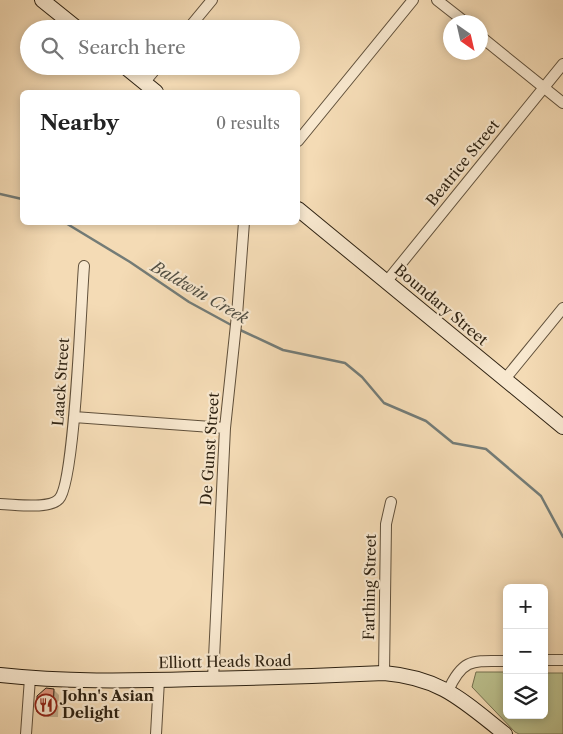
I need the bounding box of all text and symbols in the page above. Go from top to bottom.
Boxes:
north arrow [443,15,488,60]
search box [20,20,300,75]
icon: search [38,34,66,62]
text: Search here [78,36,186,59]
text: Nearby [40,110,119,135]
text: 0 results [216,113,280,133]
street label: Beatrice Street [422,115,504,210]
water label: Baldwin Creek [146,255,253,328]
street label: Boundary Street [391,260,492,350]
street label: Laack Street [48,337,73,427]
street label: De Gunst Street [196,391,223,506]
street label: Farthing Street [359,533,380,640]
map controls [503,584,548,719]
button: + [503,584,548,629]
button: − [503,629,548,674]
street label: Elliott Heads Road [158,651,292,672]
button: layers [503,674,548,719]
place label: John's Asian Delight [59,686,154,722]
restaurant icon: John's Asian Delight [34,693,58,717]

